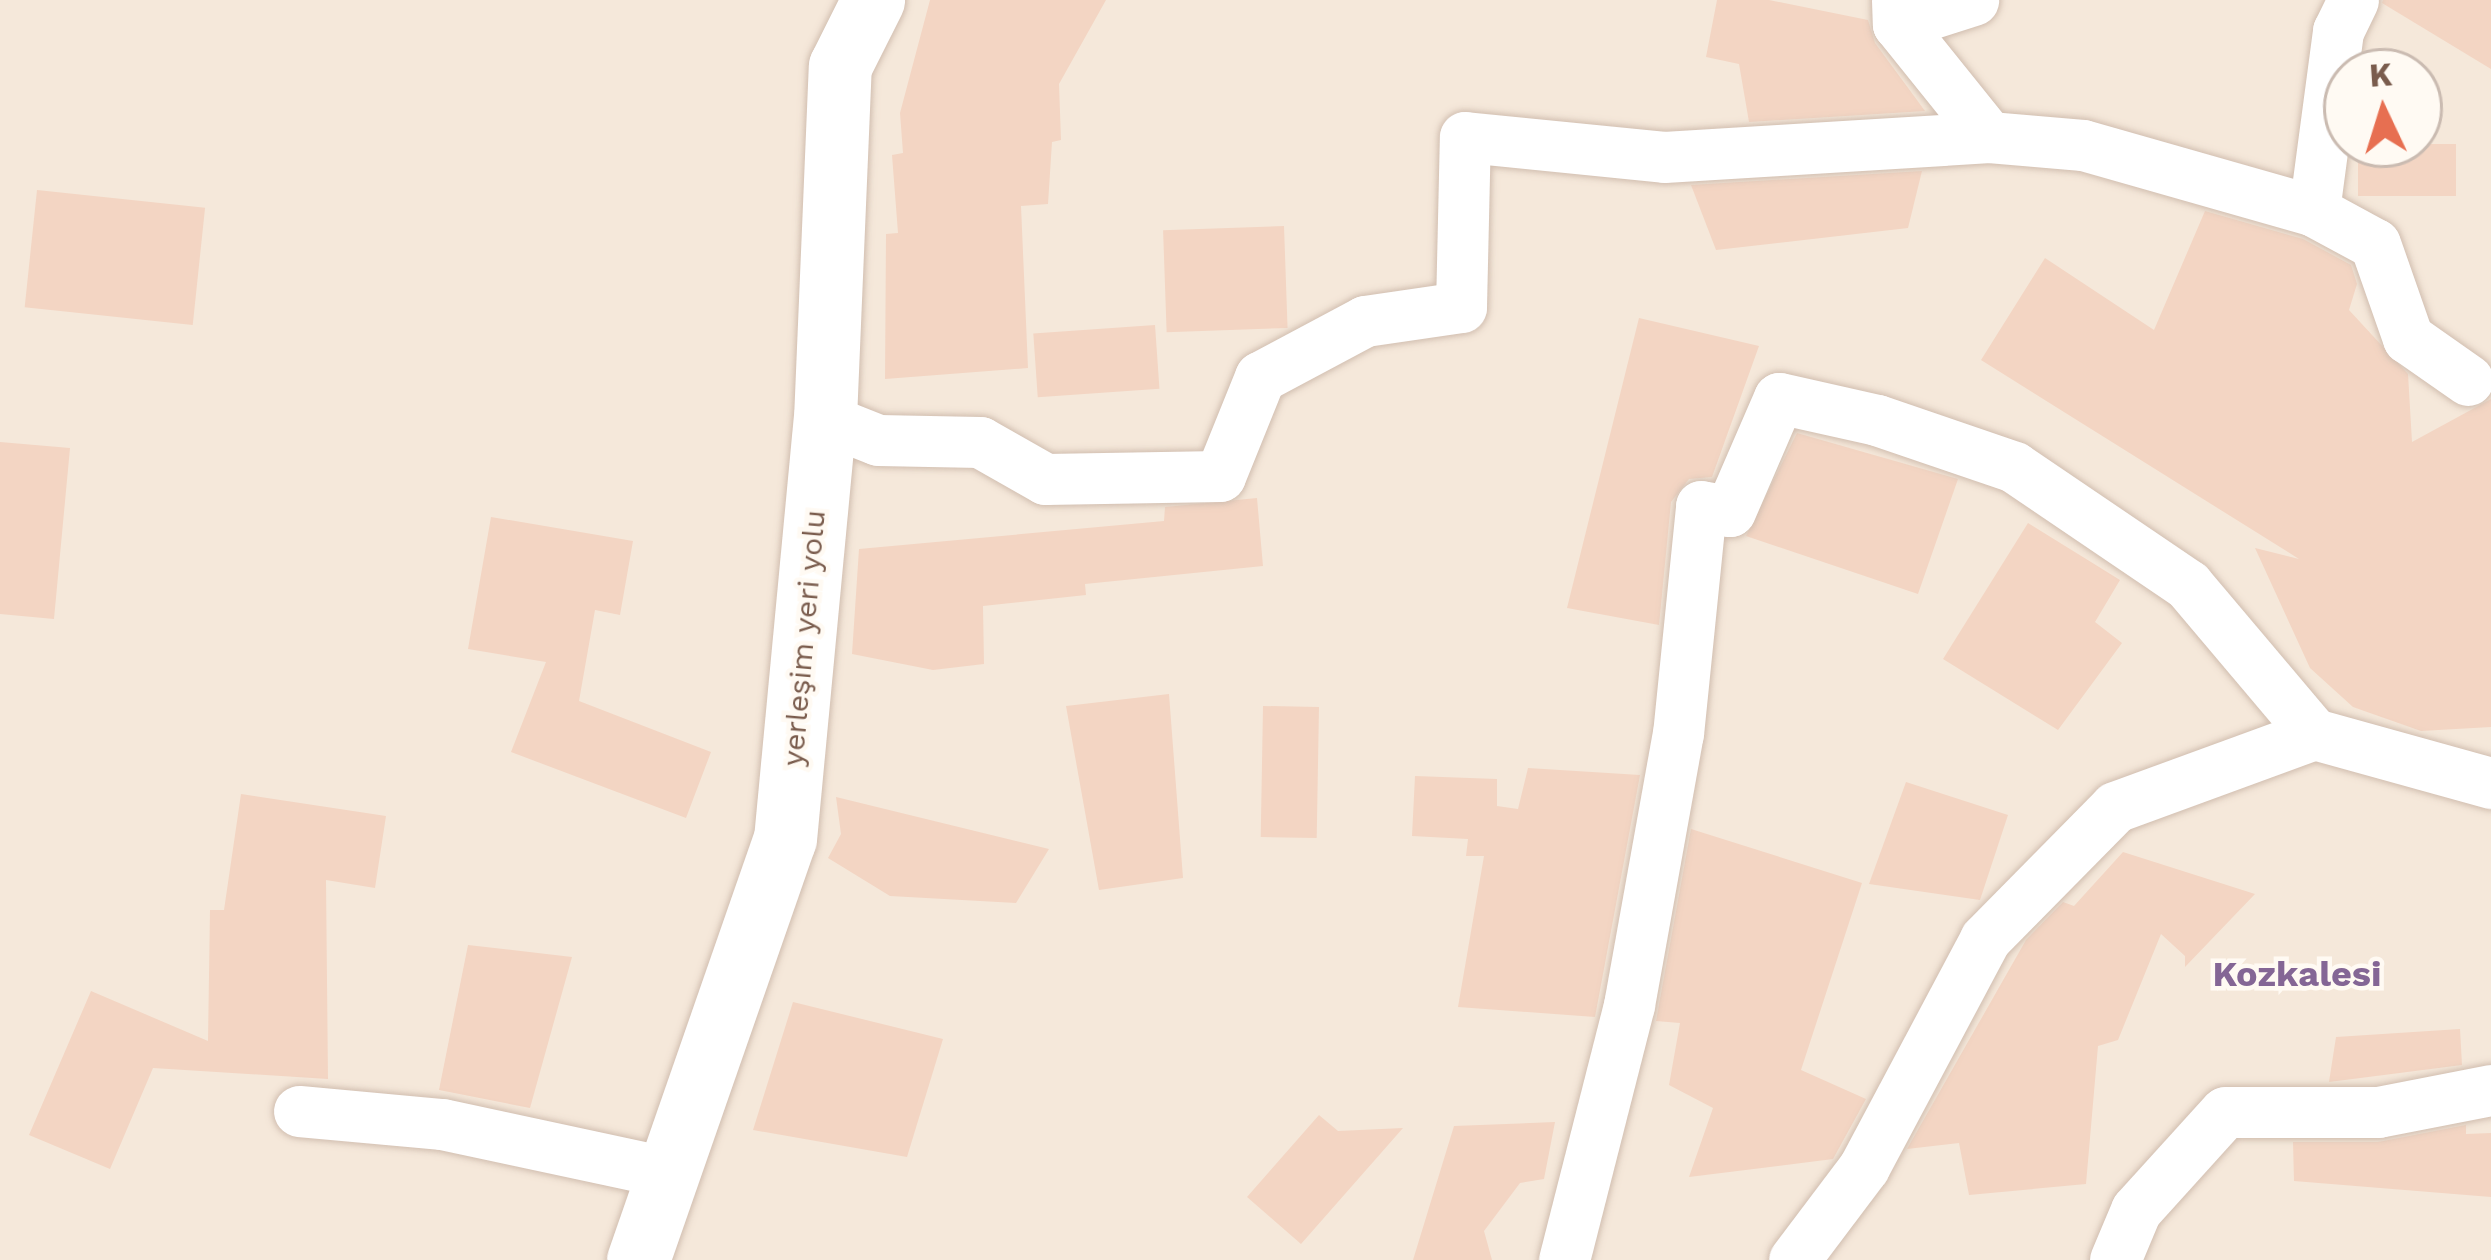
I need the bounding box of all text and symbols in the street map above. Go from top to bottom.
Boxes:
north arrow [2323,48,2443,168]
text: K [2368,54,2393,95]
street label: yerleşim yeri yolu [775,508,833,768]
district label: Kozkalesi [2213,953,2381,997]

